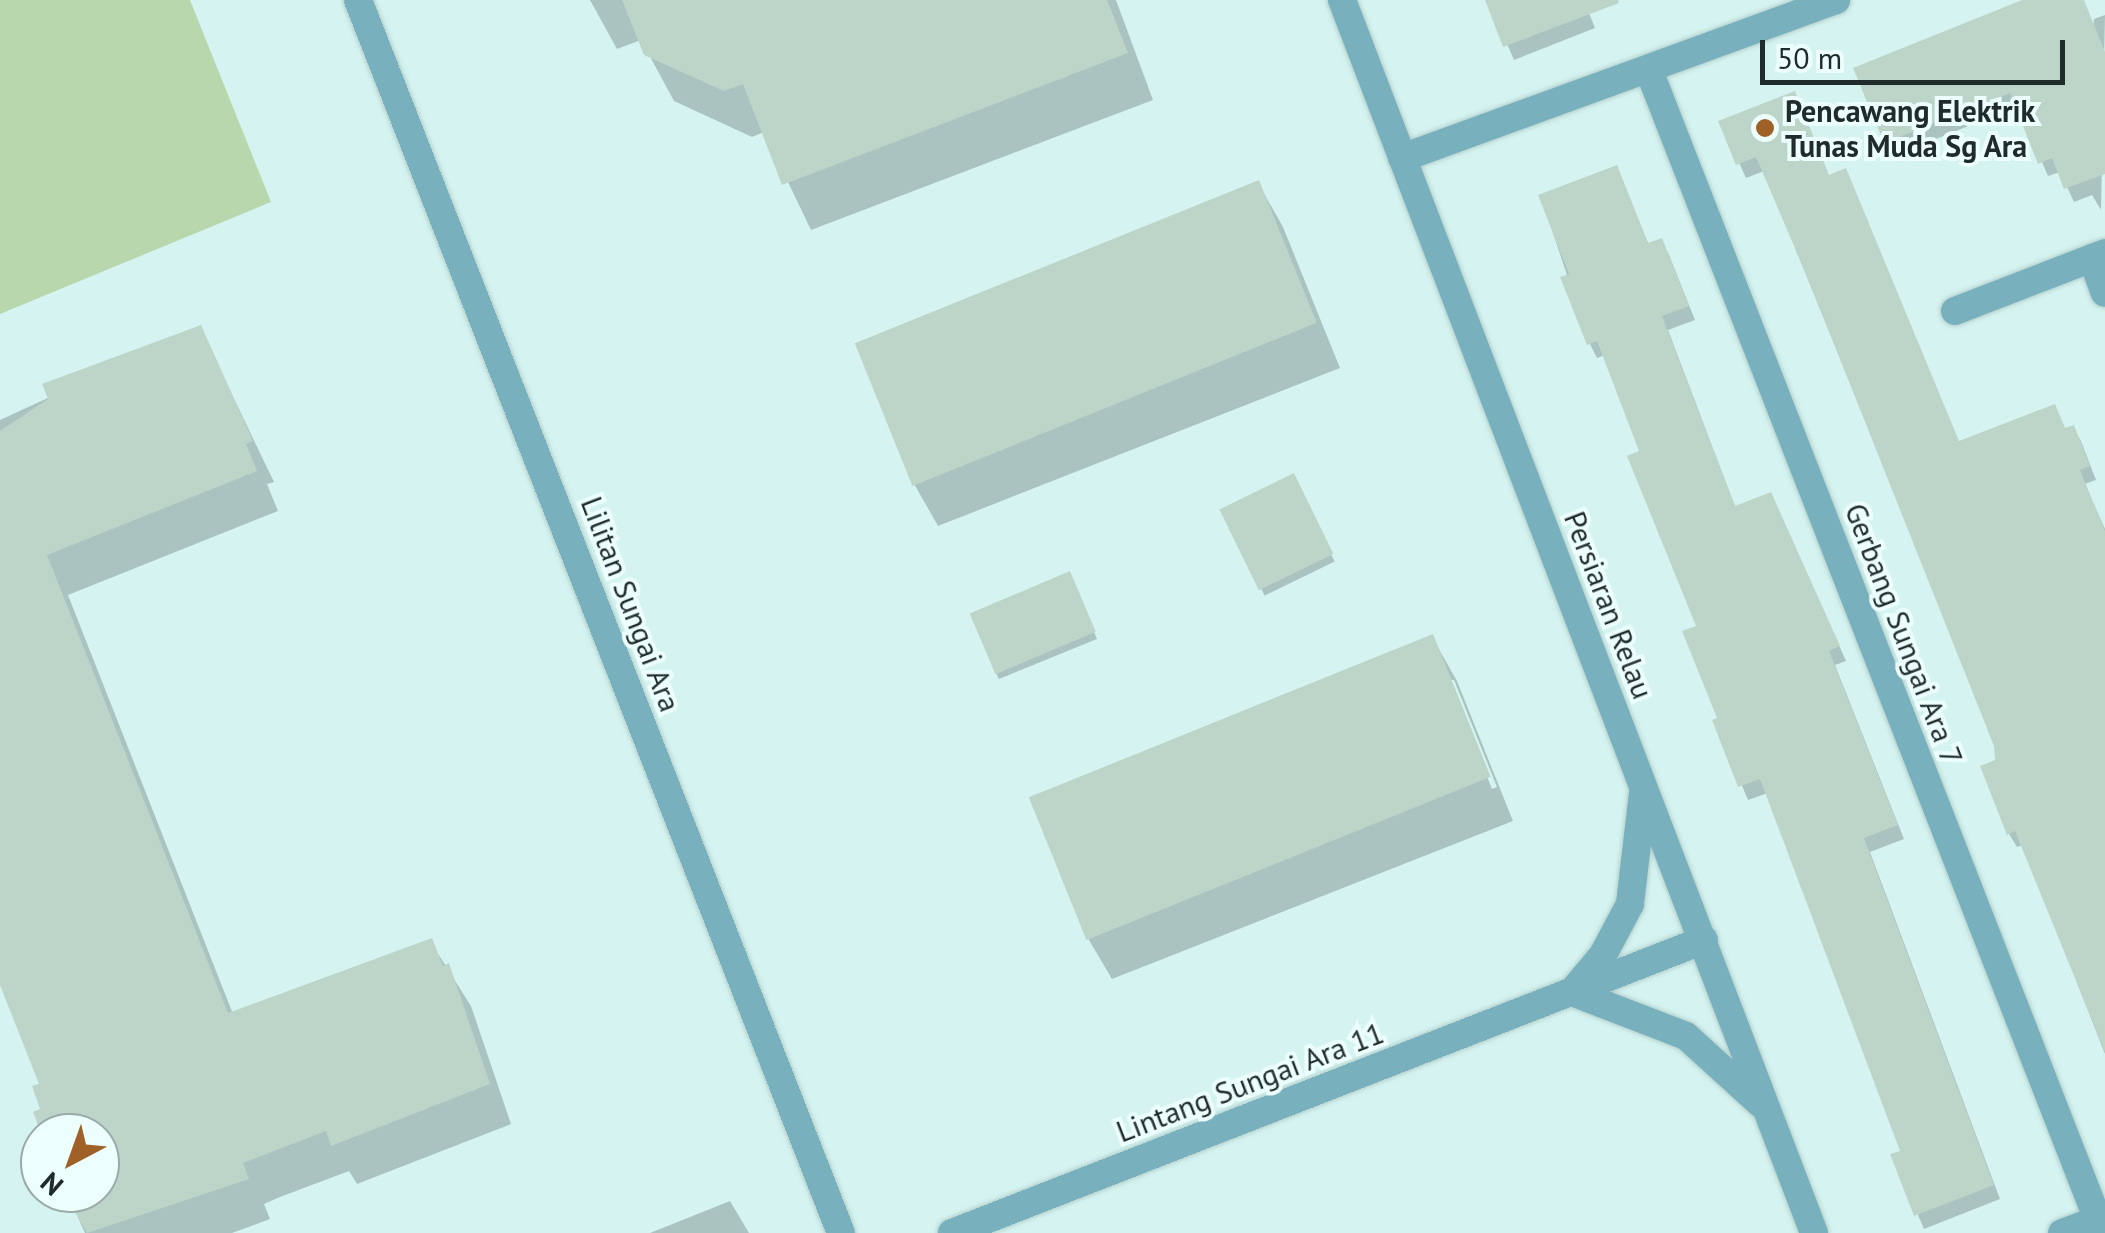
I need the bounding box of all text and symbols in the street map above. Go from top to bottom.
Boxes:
scale bar [1765,20,2070,82]
text: 50 m [1777,38,1842,77]
place label: Pencawang Elektrik Tunas Muda Sg Ara [1785,93,2035,164]
marker: Pencawang Elektrik Tunas Muda Sg Ara [1754,117,1776,139]
street label: Lilitan Sungai Ara [573,491,689,717]
street label: Gerbang Sungai Ara 7 [1837,498,1971,770]
street label: Persiaran Relau [1557,506,1661,704]
street label: Lintang Sungai Ara 11 [1111,1014,1389,1150]
north arrow [20,1113,120,1213]
text: N [32,1165,70,1205]

